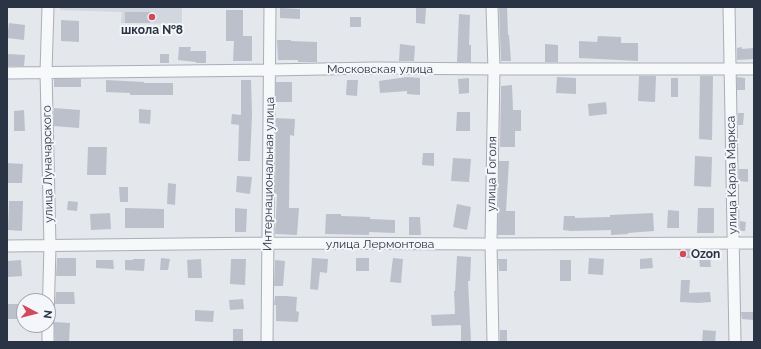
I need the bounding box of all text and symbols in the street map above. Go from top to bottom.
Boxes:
marker: школа №8 [147,12,157,22]
place label: школа №8 [121,23,183,37]
street label: Московская улица [327,62,433,76]
street label: Интернациональная улица [260,97,278,251]
street label: улица Луначарского [40,105,56,223]
street label: улица Карла Маркса [724,116,740,234]
street label: улица Гоголя [484,136,500,212]
street label: улица Лермонтова [326,237,434,251]
place label: Ozon [691,247,720,261]
marker: Ozon [678,249,688,259]
north arrow [16,293,56,333]
text: N [40,309,54,319]

